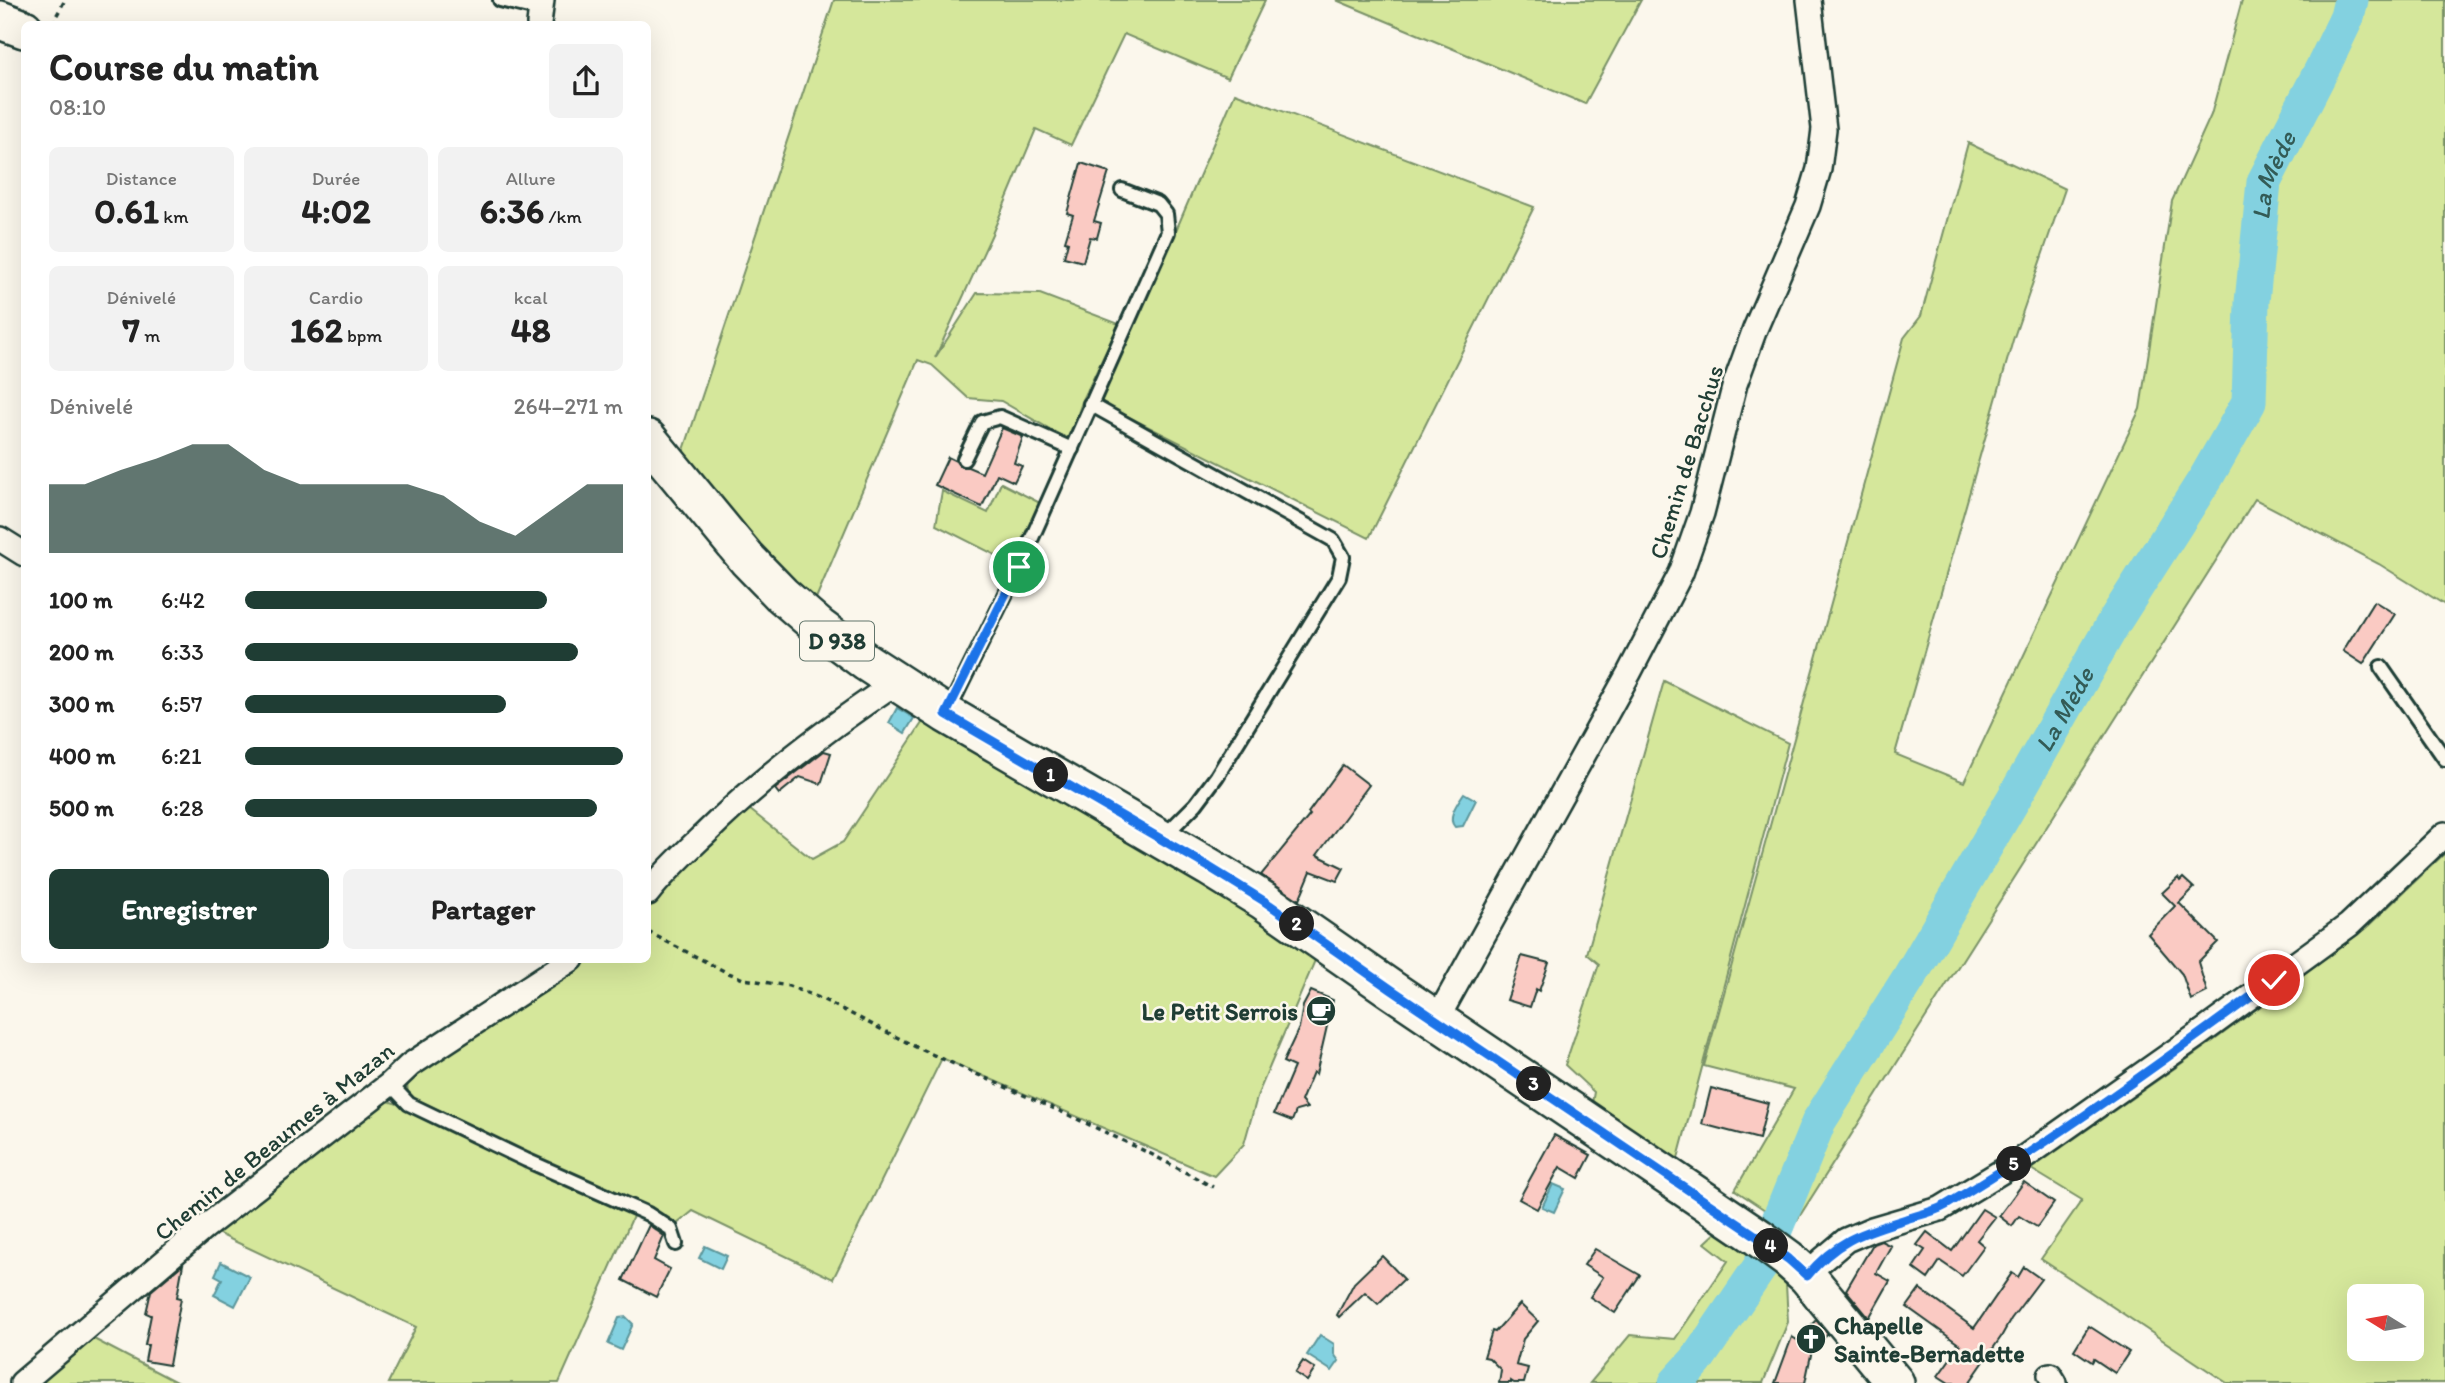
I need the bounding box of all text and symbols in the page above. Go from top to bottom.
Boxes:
text: Course du matin [49,44,319,90]
button: share [549,44,623,118]
text: 08:10 [49,93,106,121]
water label: La Mède [2244,124,2304,221]
text: Distance [106,167,177,190]
text: Durée [312,167,360,190]
text: Allure [506,167,556,190]
text: 0.61 [94,190,159,232]
text: 4:02 [301,190,371,232]
text: 6:36 [480,190,544,232]
text: km [159,205,189,228]
text: /km [544,205,582,228]
text: Dénivelé [107,286,176,309]
text: Cardio [309,286,363,309]
text: kcal [514,286,548,309]
text: 7 [123,309,140,351]
text: 162 [290,309,343,351]
text: 48 [511,309,551,351]
text: m [140,324,160,347]
text: bpm [343,324,382,347]
street label: Chemin de Bacchus [1643,361,1729,563]
text: Dénivelé [49,392,133,420]
text: 264–271 m [513,392,623,420]
pin [989,537,1049,597]
icon: arrive [1000,548,1038,586]
text: 100 m [49,586,113,614]
text: 6:42 [161,586,205,614]
road number: D 938 [800,622,874,660]
text: 200 m [49,638,114,666]
text: 6:33 [161,638,204,666]
water label: La Mède [2027,660,2102,758]
text: 300 m [49,690,114,718]
text: 6:57 [161,690,202,718]
text: 400 m [49,742,116,770]
text: 6:21 [161,742,202,770]
pin: 1 [1034,758,1068,792]
text: 1 [1046,763,1055,786]
text: 500 m [49,794,114,822]
text: 6:28 [161,794,204,822]
button: Enregistrer [49,869,329,949]
button: Partager [343,869,623,949]
pin: 2 [1280,906,1314,942]
text: 2 [1292,912,1302,935]
pin [2244,950,2304,1010]
icon: check [2255,961,2293,999]
cafe icon: Le Petit Serrois [1304,994,1338,1028]
place label: Le Petit Serrois [1141,997,1298,1026]
street label: Chemin de Beaumes à Mazan [148,1035,400,1247]
pin: 3 [1516,1066,1552,1102]
text: 3 [1528,1072,1539,1095]
pin: 5 [1996,1146,2032,1182]
text: 5 [2009,1152,2018,1175]
pin: 4 [1754,1228,1788,1264]
text: 4 [1765,1234,1776,1257]
north arrow [2347,1284,2424,1362]
map controls [2347,1284,2424,1361]
place label: Chapelle Sainte-Bernadette [1834,1311,2025,1368]
church icon: Chapelle Sainte-Bernadette [1794,1322,1828,1356]

